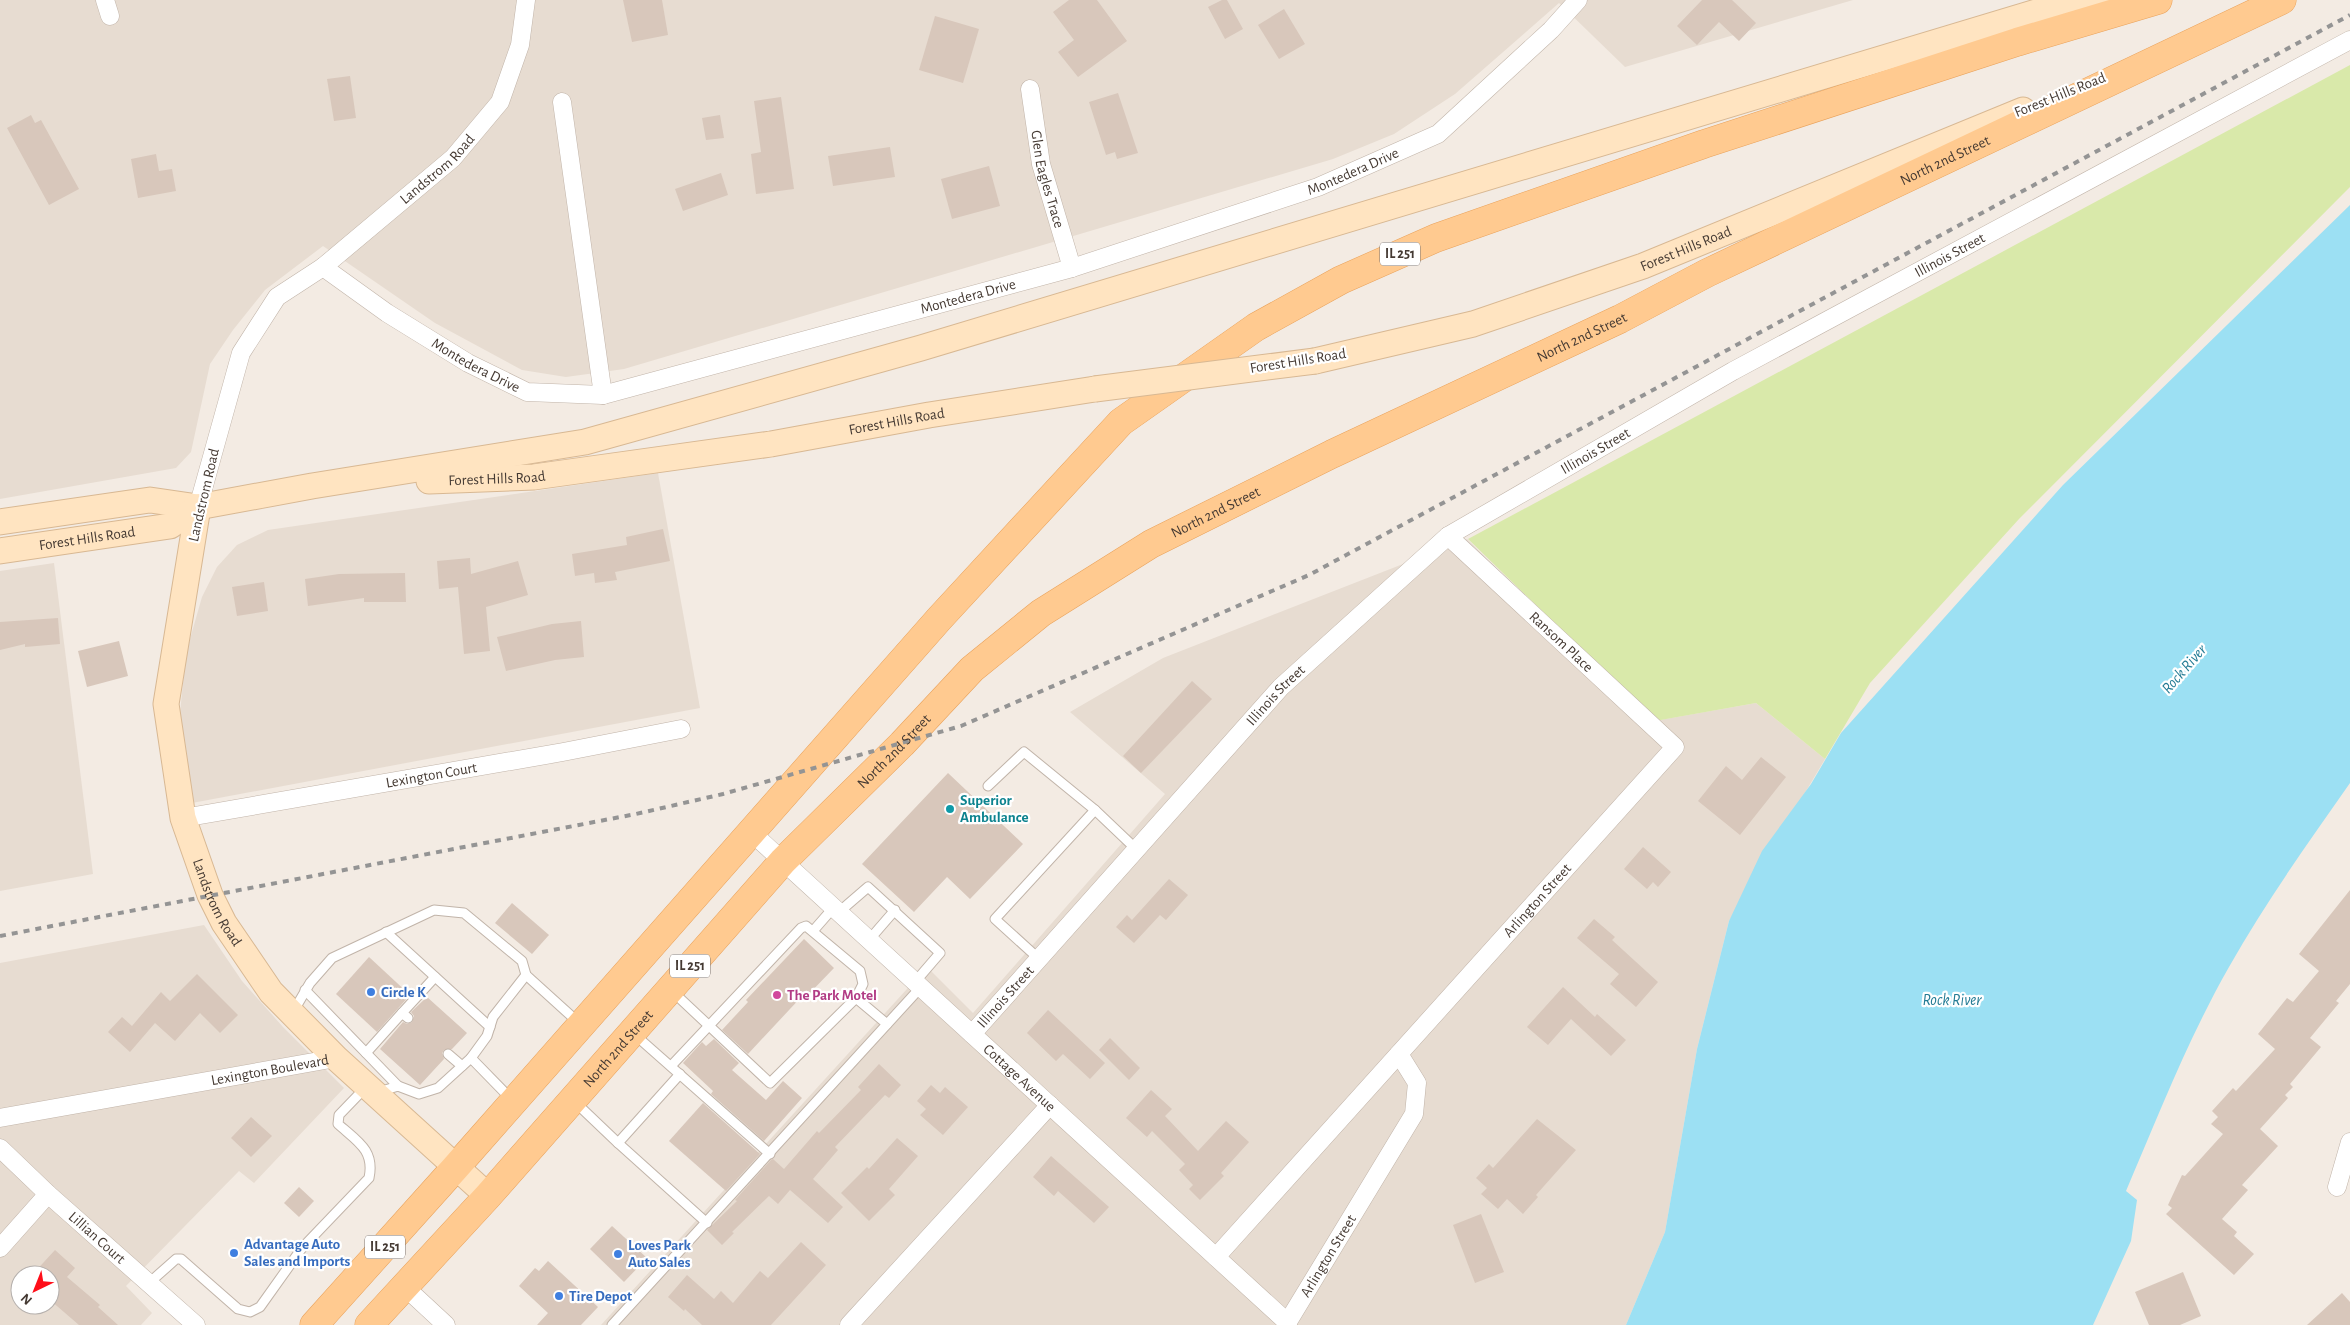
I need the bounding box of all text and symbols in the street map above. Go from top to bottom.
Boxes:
street label: Forest Hills Road [2012,70,2108,120]
street label: Glen Eagles Trace [1029,129,1067,230]
street label: Landstrom Road [397,131,477,207]
street label: North 2nd Street [1898,132,1992,188]
street label: Montedera Drive [1305,145,1401,197]
street label: Forest Hills Road [1638,223,1734,274]
street label: Illinois Street [1912,230,1987,280]
road number: IL 251 [1380,242,1420,266]
street label: Montedera Drive [919,276,1017,316]
street label: North 2nd Street [1534,309,1629,364]
street label: Montedera Drive [429,335,523,395]
street label: Forest Hills Road [1249,346,1347,376]
street label: Forest Hills Road [847,405,946,437]
street label: Illinois Street [1558,425,1633,477]
street label: Landstrom Road [186,447,222,543]
street label: Forest Hills Road [448,468,547,488]
street label: North 2nd Street [1168,483,1263,540]
street label: Forest Hills Road [38,524,136,553]
street label: Ransom Place [1526,609,1596,675]
water label: Rock River [2159,641,2210,697]
street label: Illinois Street [1243,662,1308,728]
street label: North 2nd Street [854,711,933,791]
street label: Lexington Court [385,760,478,790]
place label: Superior Ambulance [960,793,1029,825]
marker: Superior Ambulance [944,803,956,815]
street label: Landstrom Road [190,857,245,949]
street label: Arlington Street [1500,860,1574,940]
road number: IL 251 [670,954,710,978]
street label: Illinois Street [974,963,1037,1030]
place label: Circle K [381,985,426,1000]
marker: Circle K [365,986,377,998]
place label: The Park Motel [787,988,877,1003]
marker: The Park Motel [771,989,783,1001]
water label: Rock River [1922,992,1982,1008]
street label: North 2nd Street [580,1007,656,1090]
street label: Cottage Avenue [981,1041,1059,1114]
street label: Lexington Boulevard [210,1052,330,1088]
street label: Lillian Court [66,1209,128,1266]
street label: Arlington Street [1297,1212,1359,1299]
road number: IL 251 [365,1236,405,1258]
place label: Advantage Auto Sales and Imports [244,1237,351,1269]
place label: Loves Park Auto Sales [628,1238,691,1270]
marker: Advantage Auto Sales and Imports [228,1247,240,1259]
marker: Loves Park Auto Sales [612,1248,624,1260]
north arrow [10,1265,60,1315]
place label: Tire Depot [569,1289,632,1304]
text: N [18,1290,35,1307]
marker: Tire Depot [553,1290,565,1302]

